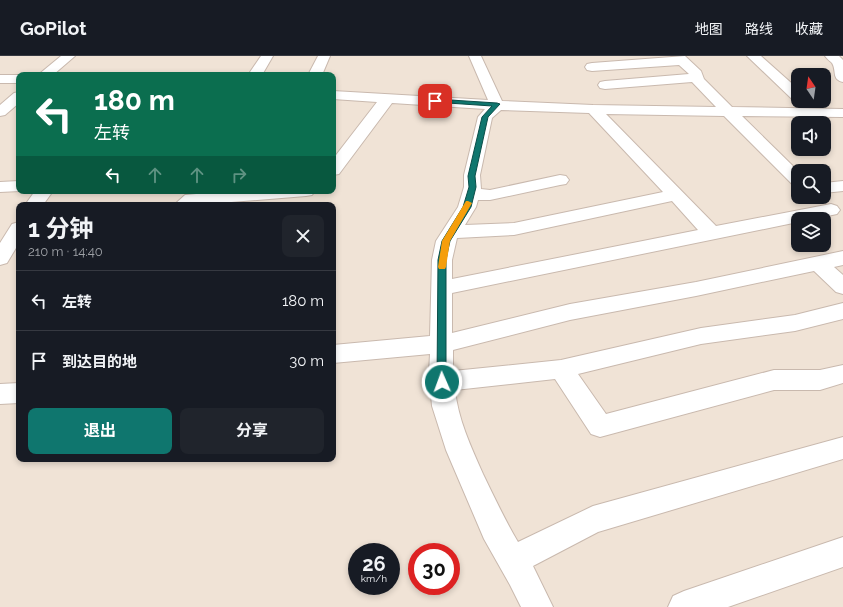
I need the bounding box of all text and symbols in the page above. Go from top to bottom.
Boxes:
text: GoPilot [20,17,86,39]
text: 地图 [695,21,723,37]
text: 路线 [745,21,773,37]
text: 收藏 [795,21,823,37]
north arrow [791,68,831,108]
map controls [791,68,831,252]
text: 180 m [94,84,175,117]
pin [418,84,452,118]
icon: left [28,88,80,140]
icon: arrive [424,90,446,112]
button: sound [791,116,831,156]
text: 左转 [94,122,130,143]
icon: left [102,164,124,186]
icon: ahead [144,164,166,186]
icon: ahead [186,164,208,186]
icon: right [228,164,250,186]
button: search [791,164,831,204]
button: layers [791,212,831,252]
text: 1 分钟 [28,214,94,243]
button: close [282,215,324,257]
text: 210 m · 14:40 [28,244,103,259]
icon: left [28,290,50,312]
text: 180 m [282,292,324,310]
text: 左转 [62,293,92,311]
icon: arrive [28,350,50,372]
text: 30 m [289,352,324,370]
text: 到达目的地 [62,353,137,371]
position arrow [421,361,463,403]
button: 退出 [28,408,172,454]
button: 分享 [180,408,324,454]
speed limit sign: 30 [408,543,460,595]
text: 26 [362,552,386,576]
text: km/h [361,573,387,584]

